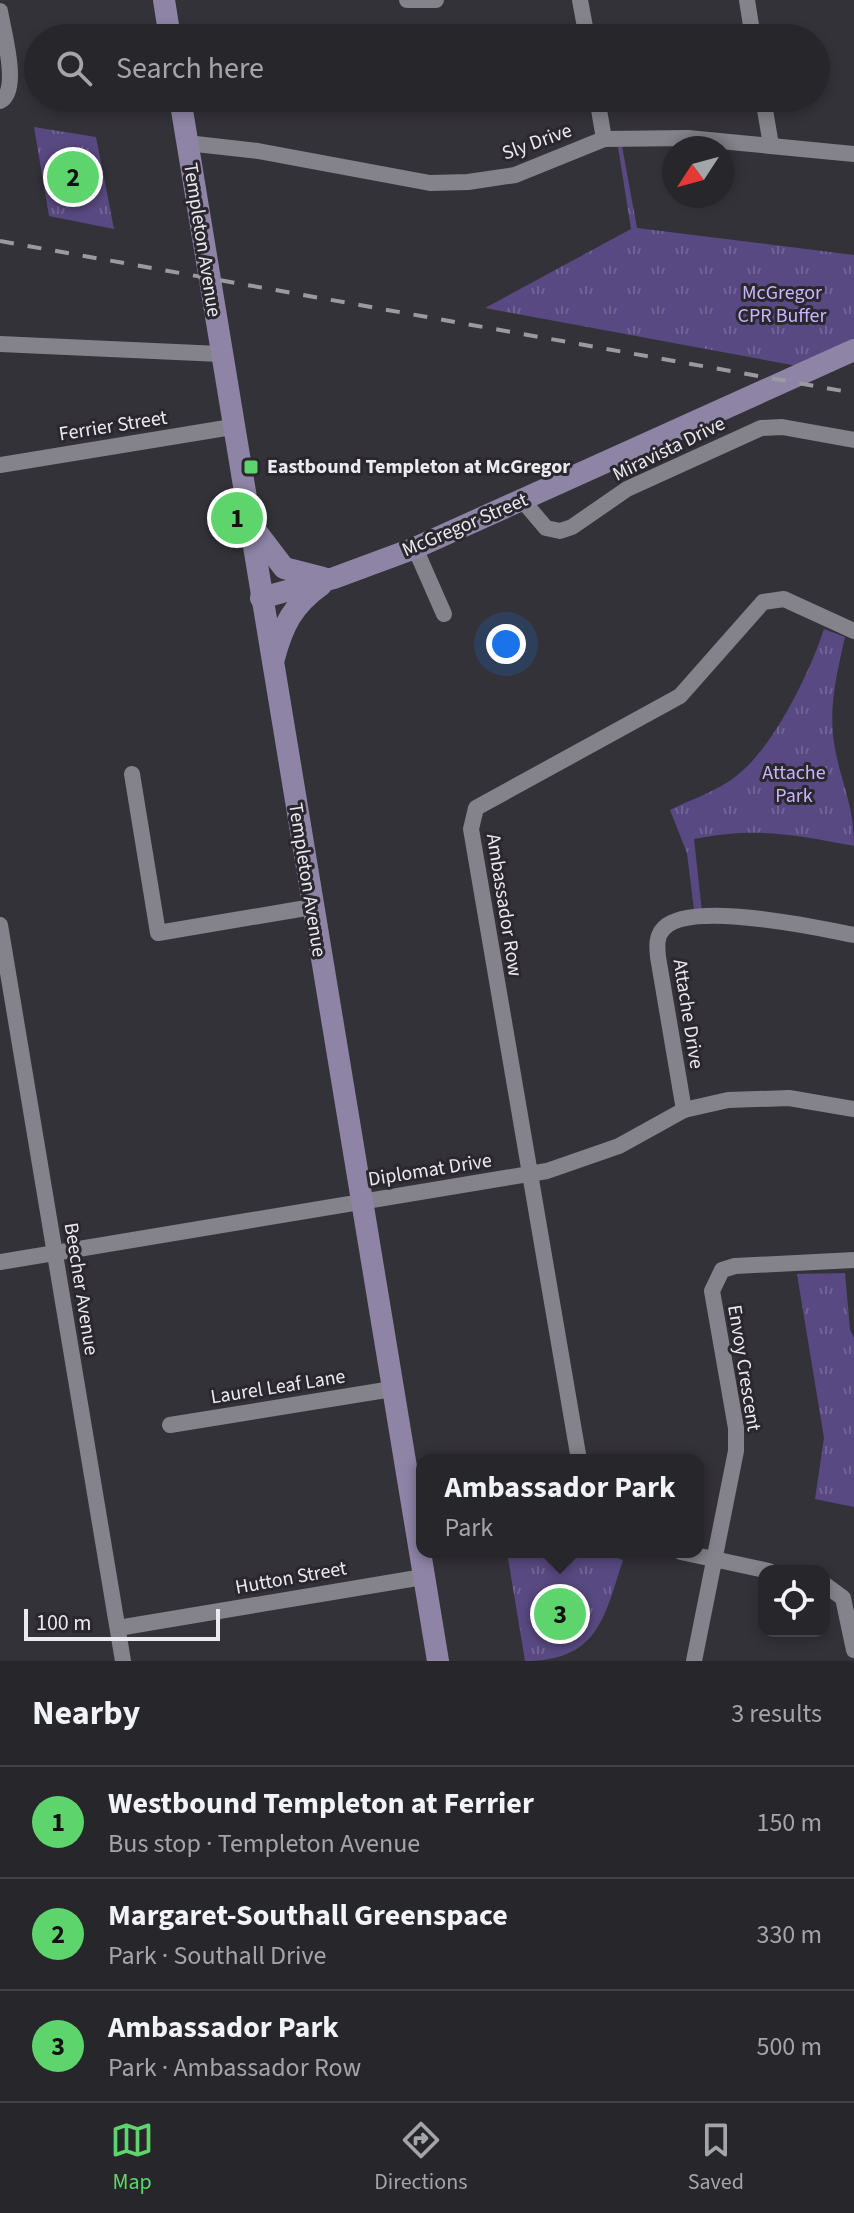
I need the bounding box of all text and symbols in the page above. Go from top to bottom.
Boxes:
search box [24,24,830,112]
icon: search [52,46,96,90]
text: Search here [116,47,264,90]
street label: Sly Drive [498,116,576,168]
north arrow [662,136,734,208]
pin: 2 [47,147,99,207]
street label: Templeton Avenue [176,161,228,319]
park label: McGregor CPR Buffer [738,279,827,330]
street label: Ferrier Street [57,404,169,448]
street label: Miravista Drive [608,410,730,488]
place label: Eastbound Templeton at McGregor [267,453,570,481]
marker: Eastbound Templeton at McGregor [242,458,260,476]
street label: McGregor Street [398,486,532,564]
pin: 1 [211,488,263,548]
your location [486,624,526,664]
park label: Attache Park [762,759,826,810]
street label: Templeton Avenue [281,801,333,959]
street label: Ambassador Row [479,832,529,978]
street label: Attache Drive [666,957,710,1071]
street label: Diplomat Drive [366,1146,494,1194]
street label: Beecher Avenue [57,1221,105,1357]
street label: Envoy Crescent [720,1303,768,1433]
street label: Laurel Leaf Lane [209,1363,348,1411]
popup [416,1454,704,1558]
text: Ambassador Park [445,1466,675,1509]
text: Park [445,1509,493,1546]
street label: Hutton Street [233,1554,349,1602]
map controls [758,1565,830,1637]
button: locate [758,1565,830,1637]
pin: 3 [534,1584,586,1644]
scale bar [24,1605,220,1641]
text: 100 m [36,1607,91,1639]
text: Nearby [32,1689,140,1738]
text: 3 results [731,1695,822,1732]
text: Westbound Templeton at Ferrier [108,1782,534,1825]
text: 1 [51,1804,65,1841]
text: 150 m [756,1804,822,1841]
text: Bus stop · Templeton Avenue [108,1825,420,1862]
text: Margaret-Southall Greenspace [108,1894,508,1937]
text: 2 [51,1916,65,1953]
text: 330 m [756,1916,822,1953]
text: Park · Southall Drive [108,1937,326,1974]
text: Ambassador Park [108,2006,339,2049]
text: 3 [51,2028,65,2065]
text: 500 m [756,2028,822,2065]
text: Park · Ambassador Row [108,2049,361,2086]
tab: Map [110,2118,154,2198]
tab: Directions [374,2118,467,2198]
tab: Saved [688,2118,744,2198]

